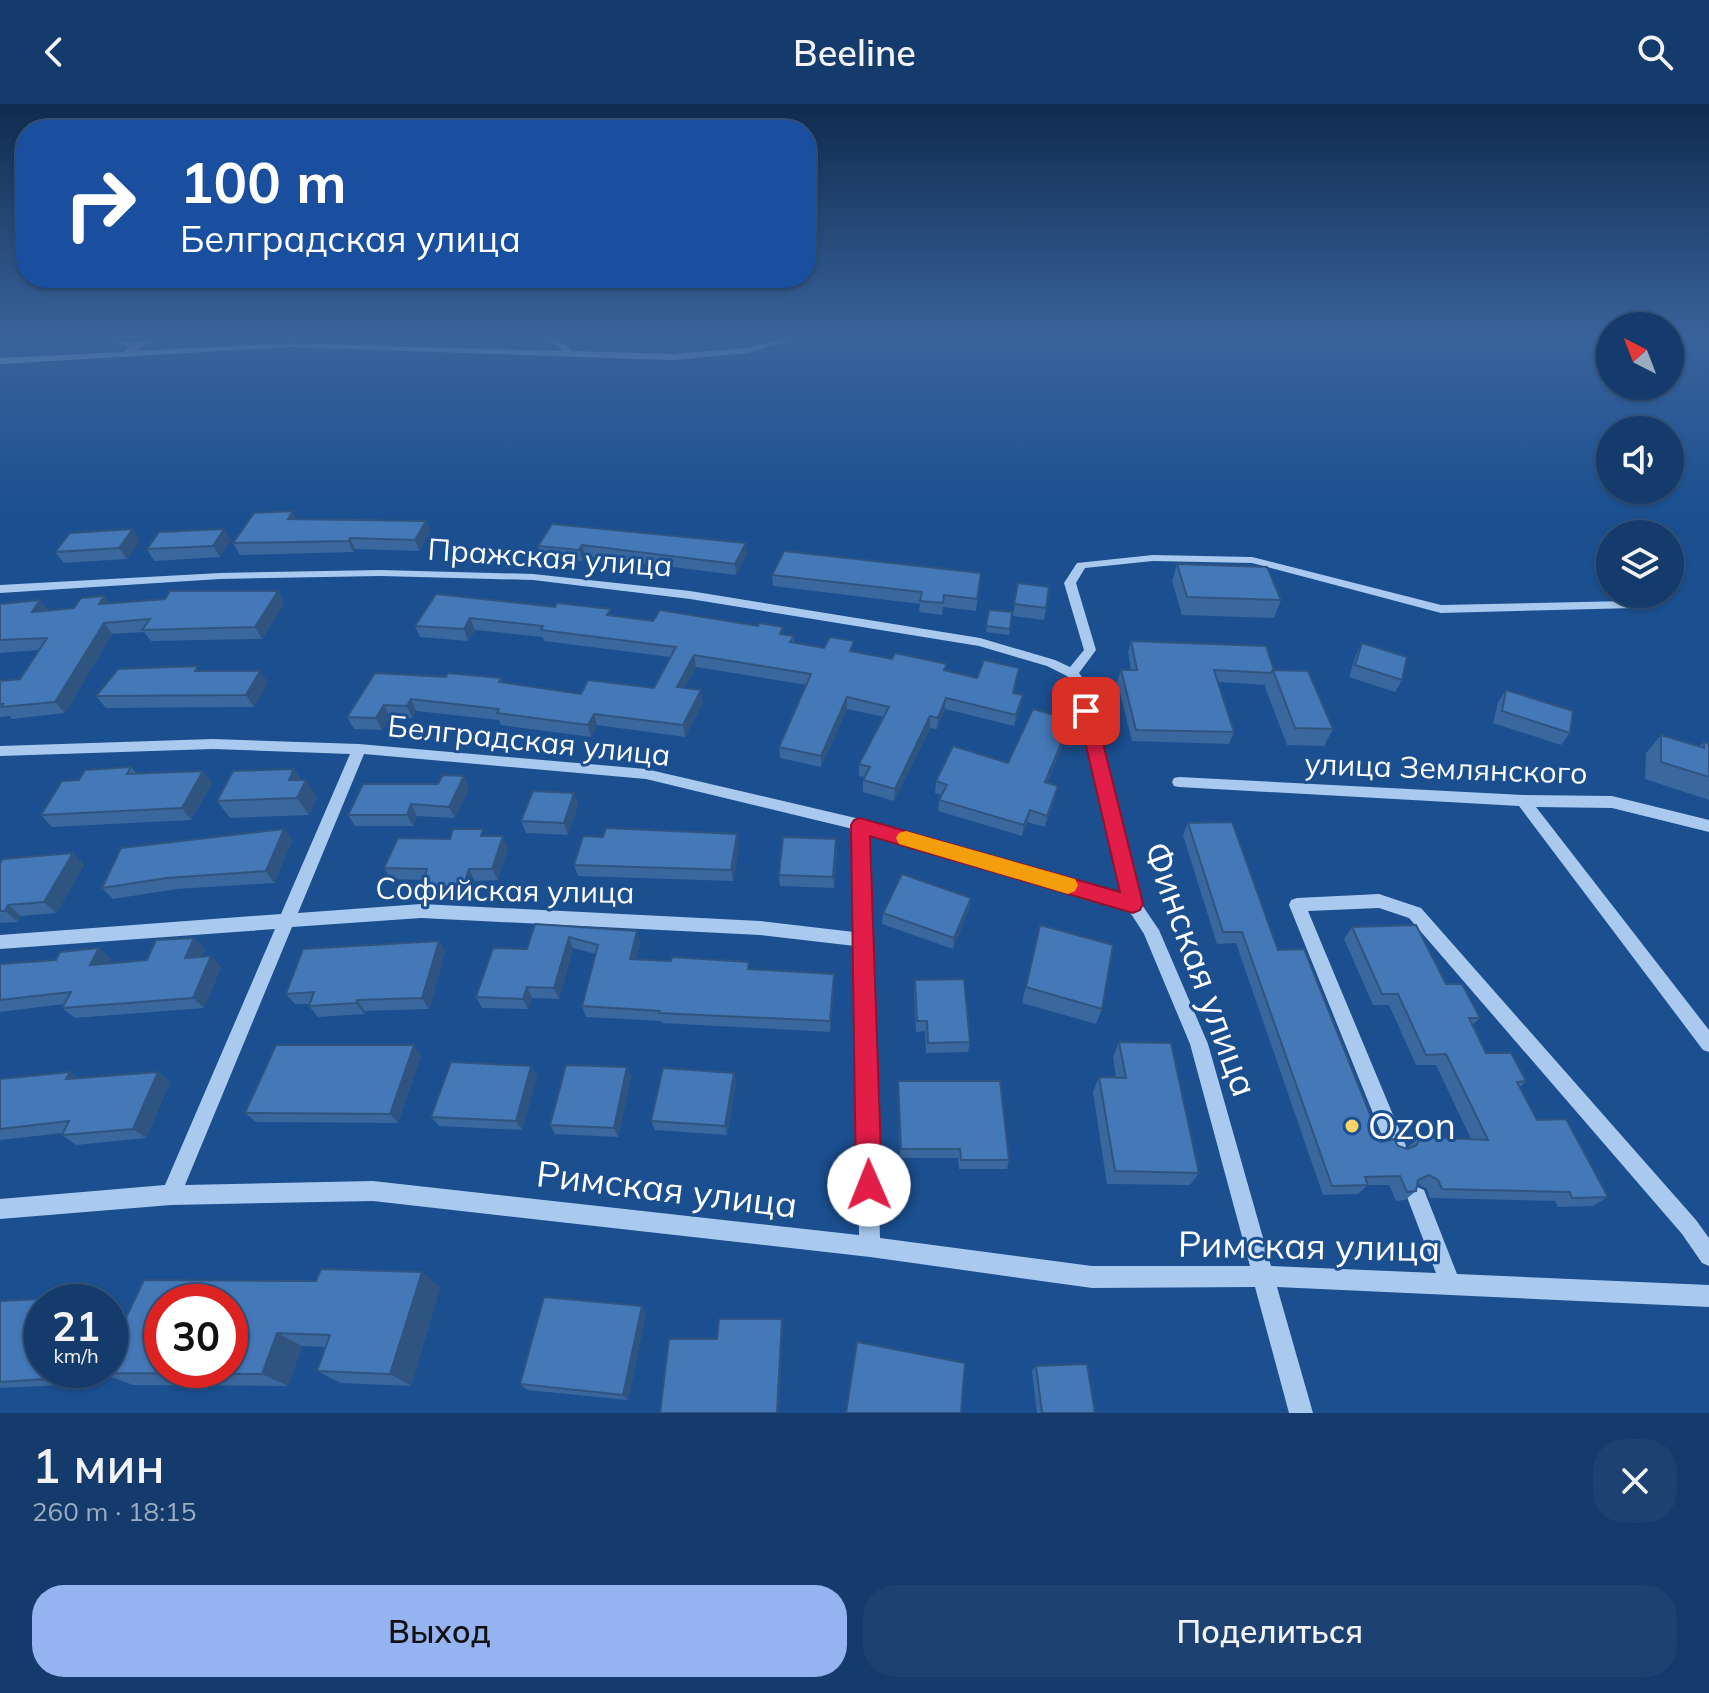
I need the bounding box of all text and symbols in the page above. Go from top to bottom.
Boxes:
icon: back [32,30,76,74]
text: Beeline [793,30,916,75]
icon: search [1633,30,1677,74]
text: 100 m [180,147,347,217]
icon: right [48,152,152,256]
text: Белградская улица [180,216,521,261]
north arrow [1596,312,1684,400]
map controls [1596,312,1684,608]
button: sound [1596,416,1684,504]
button: layers [1596,520,1684,608]
street label: Пражская улица [426,529,674,585]
pin [1052,677,1120,745]
icon: arrive [1064,689,1108,733]
street label: Белградская улица [386,706,672,774]
street label: улица Землянского [1304,744,1588,792]
street label: Финская улица [1135,835,1268,1102]
street label: Софийская улица [375,869,635,911]
place label: Ozon [1368,1103,1456,1148]
marker: Ozon [1343,1117,1361,1135]
position arrow [827,1143,911,1227]
street label: Римская улица [534,1150,800,1227]
street label: Римская улица [1177,1221,1441,1270]
speed limit sign: 30 [144,1284,248,1388]
text: 21 [52,1301,100,1351]
text: km/h [53,1343,99,1368]
text: 1 мин [32,1435,165,1495]
button: close [1593,1439,1677,1523]
text: 260 m · 18:15 [32,1495,196,1528]
button: Выход [32,1585,847,1677]
button: Поделиться [863,1585,1677,1677]

